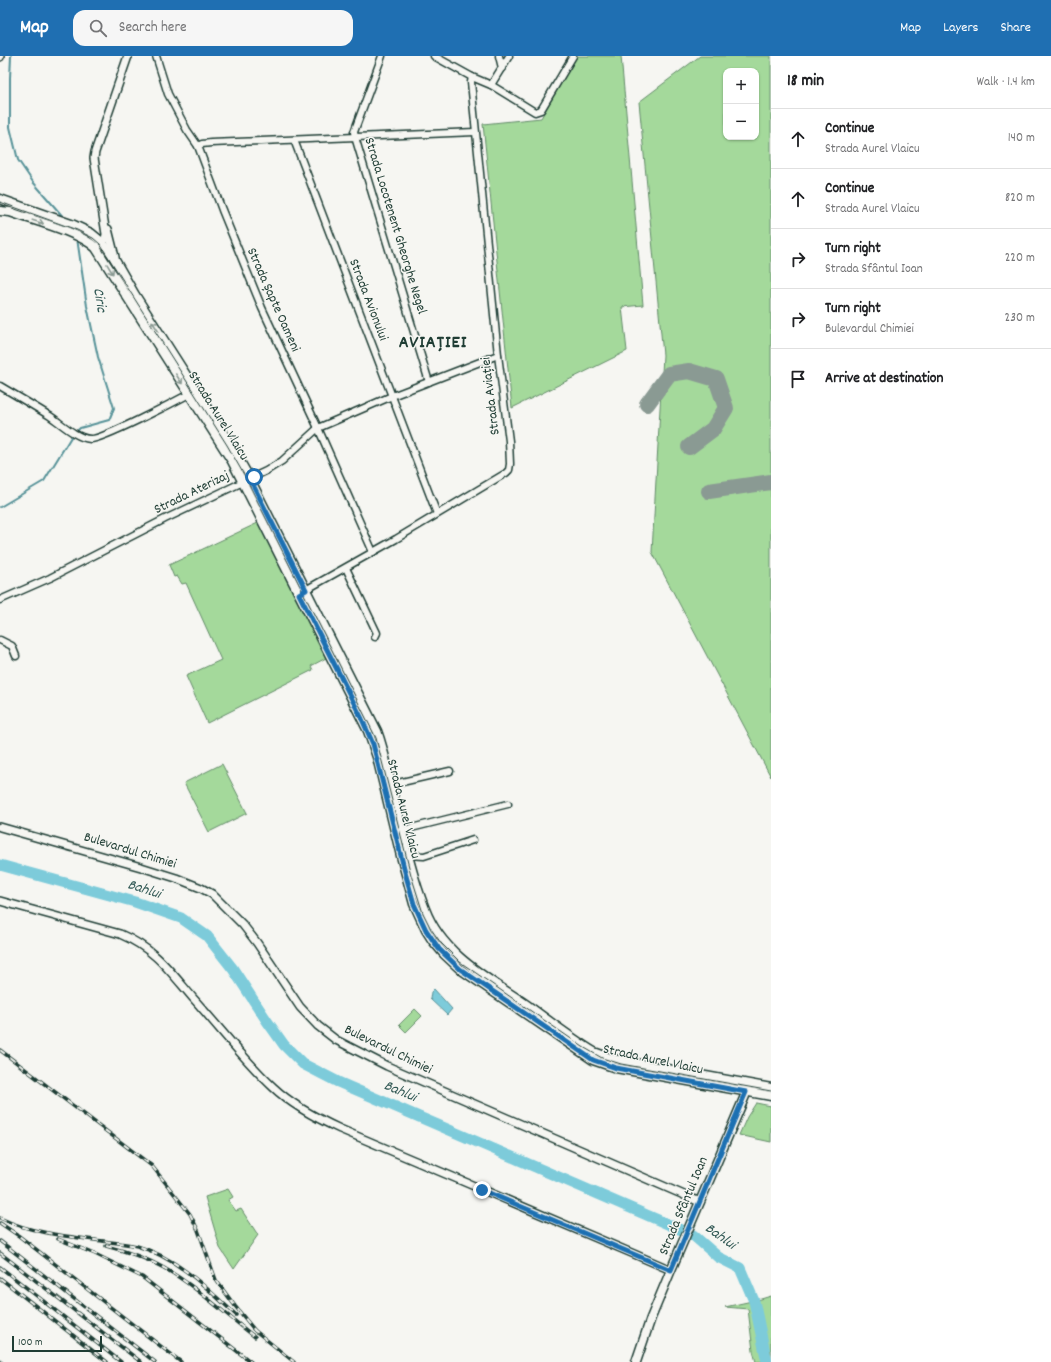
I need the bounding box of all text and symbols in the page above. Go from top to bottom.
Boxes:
search box [73,10,353,46]
text: Map [20,15,49,42]
icon: search [87,17,109,39]
text: Search here [119,17,187,39]
text: Map [900,18,921,38]
text: Layers [943,18,978,38]
text: Share [1000,18,1031,38]
map controls [723,68,759,140]
button: + [723,68,759,104]
text: 18 min [787,70,824,94]
text: Walk · 1.4 km [976,73,1035,92]
button: − [723,104,759,140]
text: Continue [825,118,874,140]
icon: ahead [787,128,809,150]
text: 140 m [1008,129,1035,148]
street label: Strada Locotenent Gheorghe Negel [359,135,432,317]
text: Strada Aurel Vlaicu [825,140,920,159]
text: Continue [825,178,874,200]
icon: ahead [787,188,809,210]
text: 820 m [1005,189,1035,208]
text: Strada Aurel Vlaicu [825,200,920,219]
one-way arrow [31,218,43,226]
text: Turn right [825,238,881,260]
street label: Strada Șapte Oameni [241,245,305,356]
icon: right [787,248,809,270]
text: 220 m [1005,249,1035,268]
street label: Strada Avionului [343,256,393,344]
text: Strada Sfântul Ioan [825,260,923,279]
one-way arrow [106,263,114,275]
water label: Ciric [86,286,112,315]
text: Turn right [825,298,881,320]
icon: right [787,308,809,330]
text: 230 m [1005,309,1035,328]
one-way arrow [150,320,158,332]
text: Bulevardul Chimiei [825,320,914,339]
district label: AVIAȚIEI [399,331,467,356]
street label: Strada Aviației [476,355,506,436]
street label: Strada Aurel Vlaicu [183,368,253,464]
icon: arrive [787,368,809,390]
text: Arrive at destination [825,368,943,390]
one-way arrow [175,373,183,384]
street label: Strada Aterizaj [151,466,233,520]
route start [245,468,263,486]
street label: Strada Aurel Vlaicu [381,757,425,861]
street label: Bulevardul Chimiei [81,827,179,875]
water label: Bahlui [125,874,166,906]
street label: Bulevardul Chimiei [341,1020,436,1080]
street label: Strada Aurel Vlaicu [601,1040,705,1080]
water label: Bahlui [380,1075,422,1110]
street label: Strada Sfântul Ioan [654,1154,714,1258]
route end [473,1181,491,1199]
water label: Bahlui [700,1218,742,1257]
scale bar [12,1334,102,1353]
text: 100 m [18,1335,42,1351]

